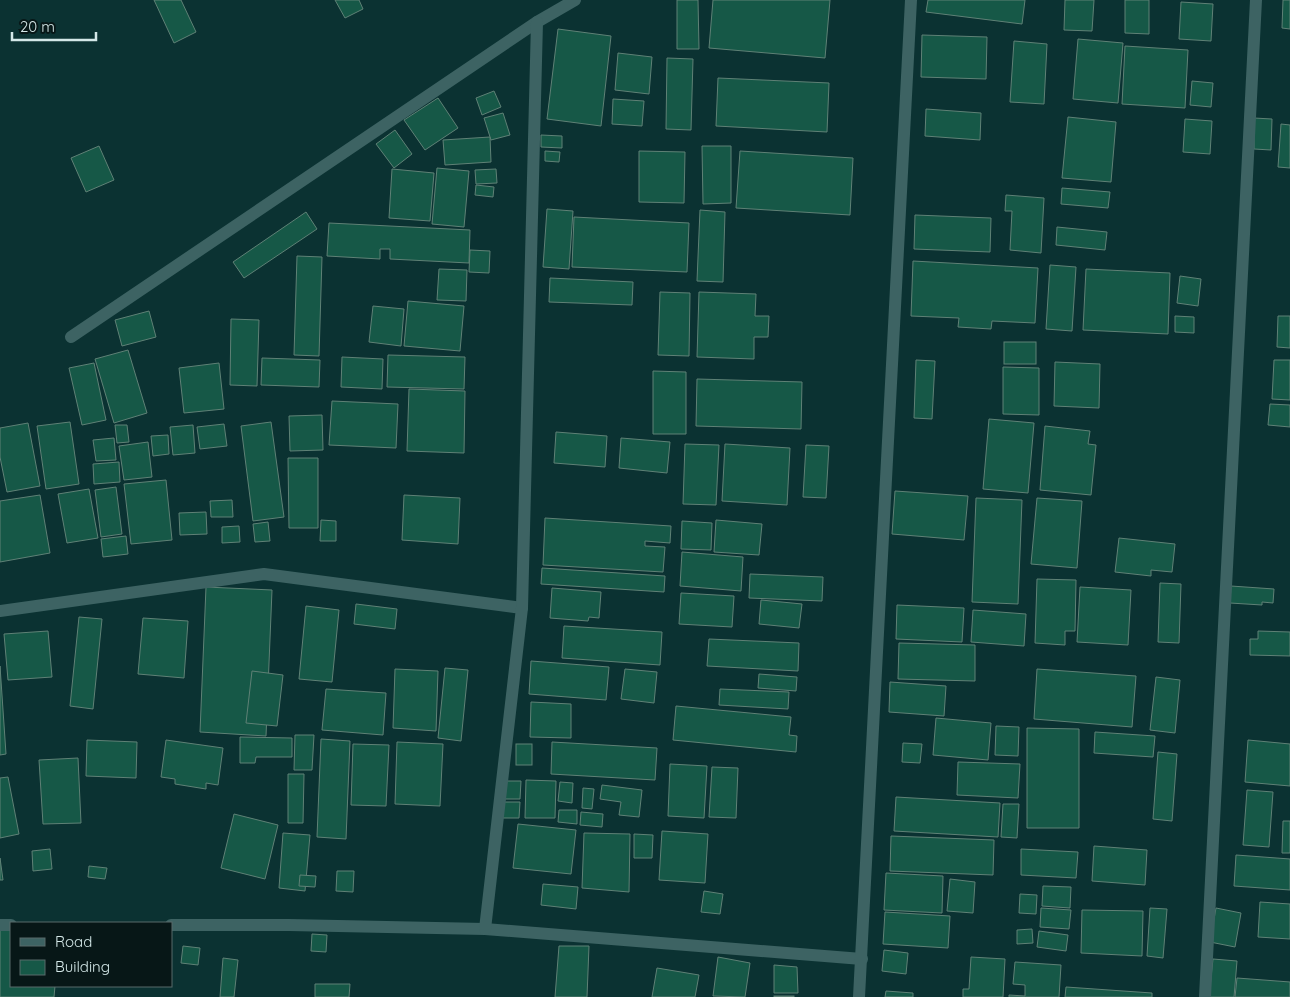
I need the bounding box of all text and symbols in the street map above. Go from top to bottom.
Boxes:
scale bar [12,10,96,42]
text: 20 m [20,17,55,36]
legend [10,922,172,987]
text: Road [55,932,92,951]
text: Building [55,957,110,976]

